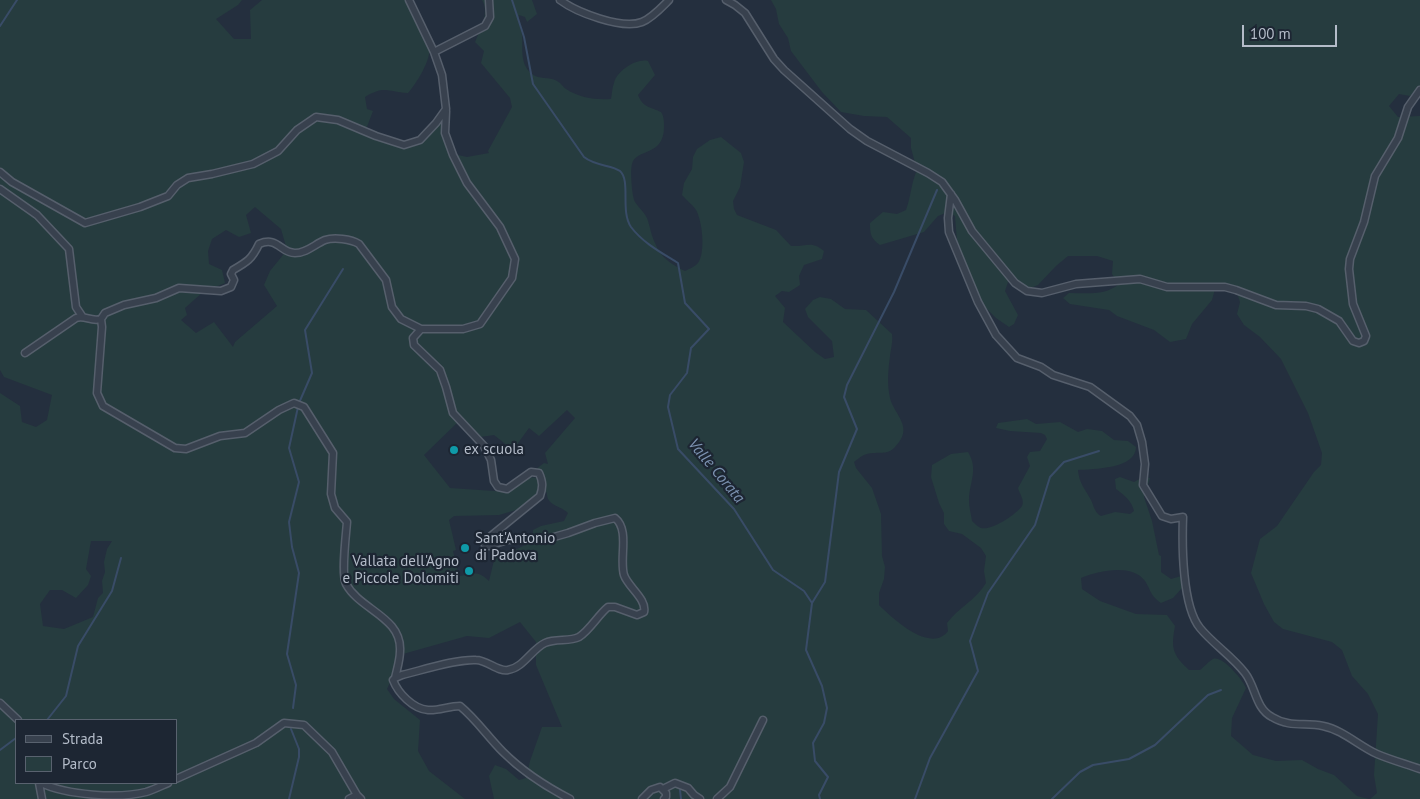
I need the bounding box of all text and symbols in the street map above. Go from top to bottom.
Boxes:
scale bar [1245,15,1340,47]
text: 100 m [1250,24,1291,43]
water label: Valle Corata [684,435,748,507]
place label: ex scuola [464,441,524,459]
marker: ex scuola [448,444,460,456]
place label: Sant'Antonio di Padova [475,530,555,565]
marker: Sant'Antonio di Padova [459,542,471,554]
place label: Vallata dell'Agno e Piccole Dolomiti [343,553,459,588]
marker: Vallata dell'Agno e Piccole Dolomiti [463,565,475,577]
legend [15,719,178,784]
text: Strada [62,729,103,748]
text: Parco [62,754,97,773]

